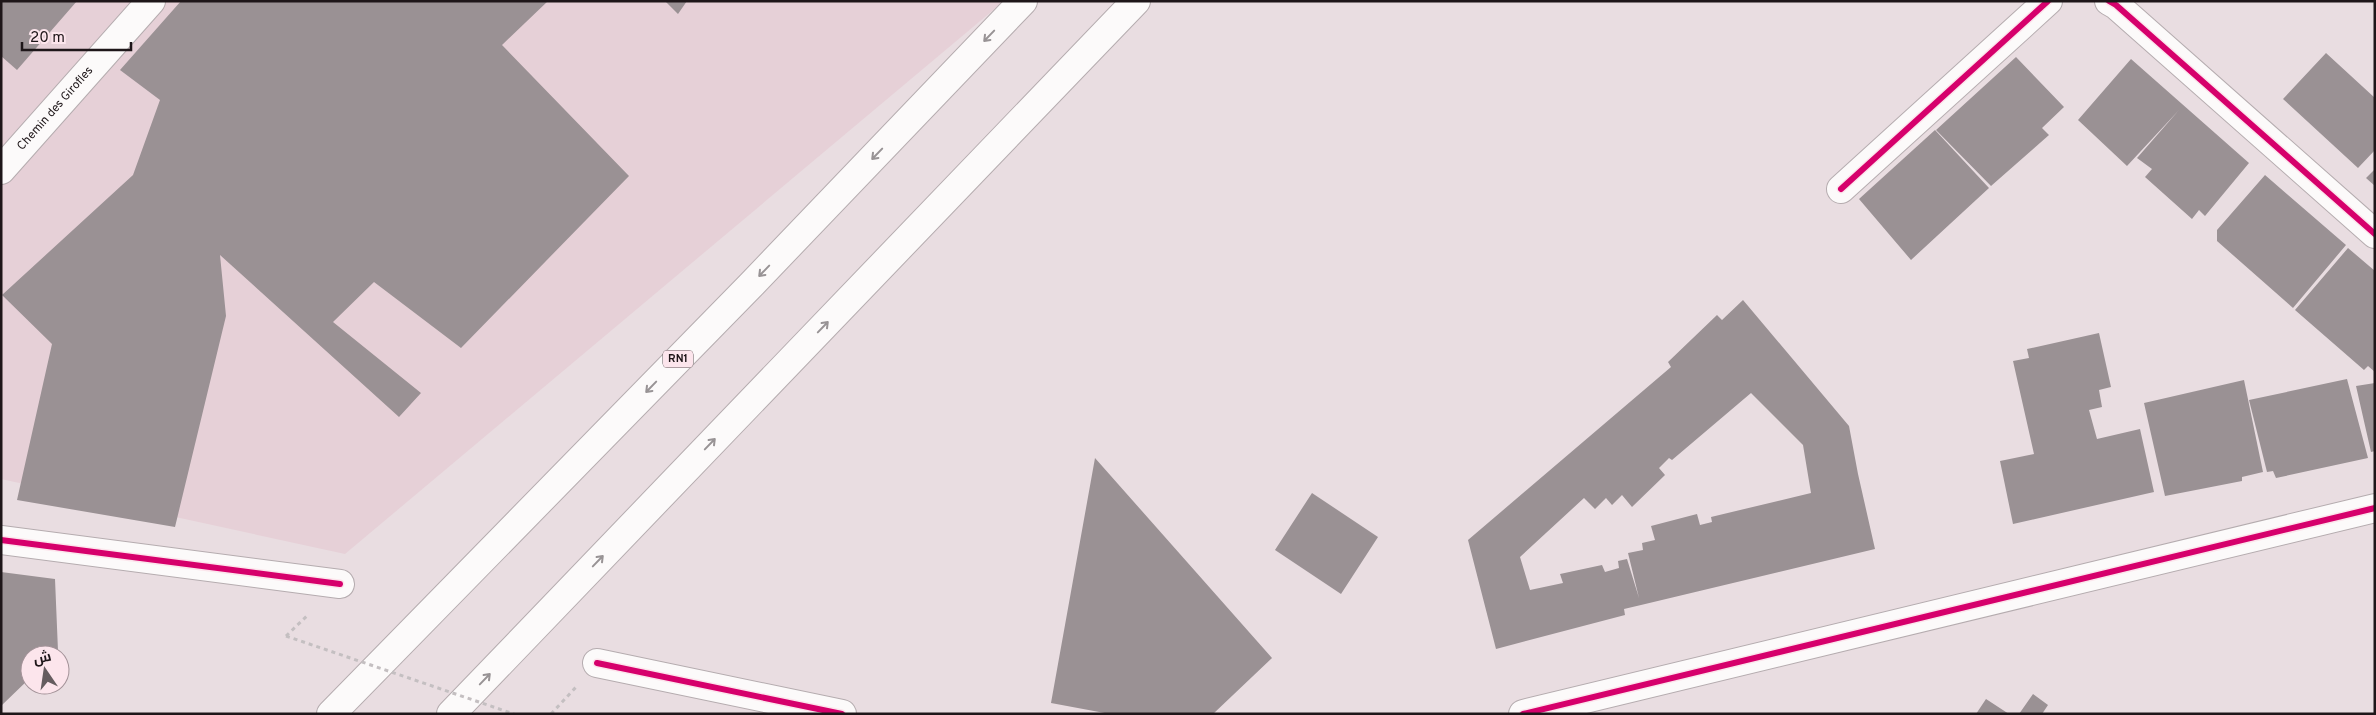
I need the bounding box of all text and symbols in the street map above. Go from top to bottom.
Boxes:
scale bar [22,20,131,52]
text: 20 m [30,29,65,48]
one-way arrow [983,30,995,43]
street label: Chemin des Girofles [14,63,97,154]
one-way arrow [871,147,883,160]
one-way arrow [758,265,770,277]
one-way arrow [817,321,829,333]
road number: RN1 [663,350,693,368]
one-way arrow [644,381,657,393]
one-way arrow [704,438,716,451]
one-way arrow [592,555,604,568]
north arrow [20,645,70,695]
text: ش [32,648,53,669]
one-way arrow [479,672,491,685]

